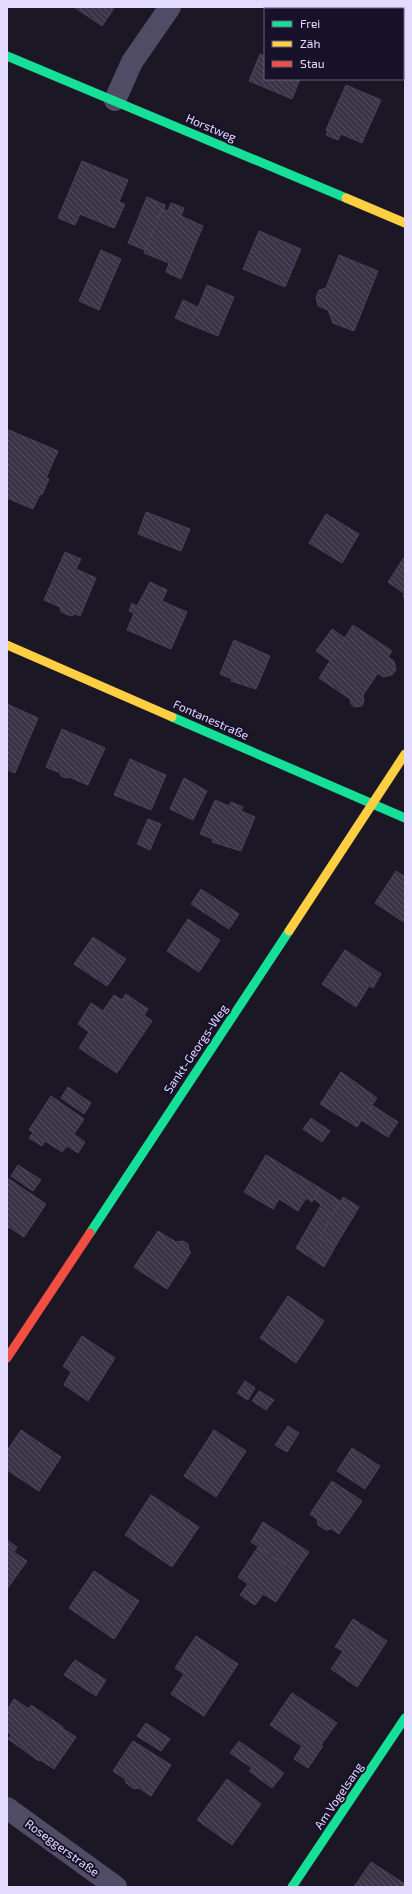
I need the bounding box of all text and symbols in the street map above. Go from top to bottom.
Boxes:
legend [264,8,404,80]
text: Frei [300,16,320,30]
text: Zäh [300,36,320,50]
text: Stau [300,56,325,70]
street label: Horstweg [184,110,239,144]
street label: Fontanestraße [171,696,251,742]
street label: Sankt-Georgs-Weg [160,1001,230,1096]
street label: Am Vogelsang [311,1759,366,1831]
street label: Roseggerstraße [23,1816,102,1879]

